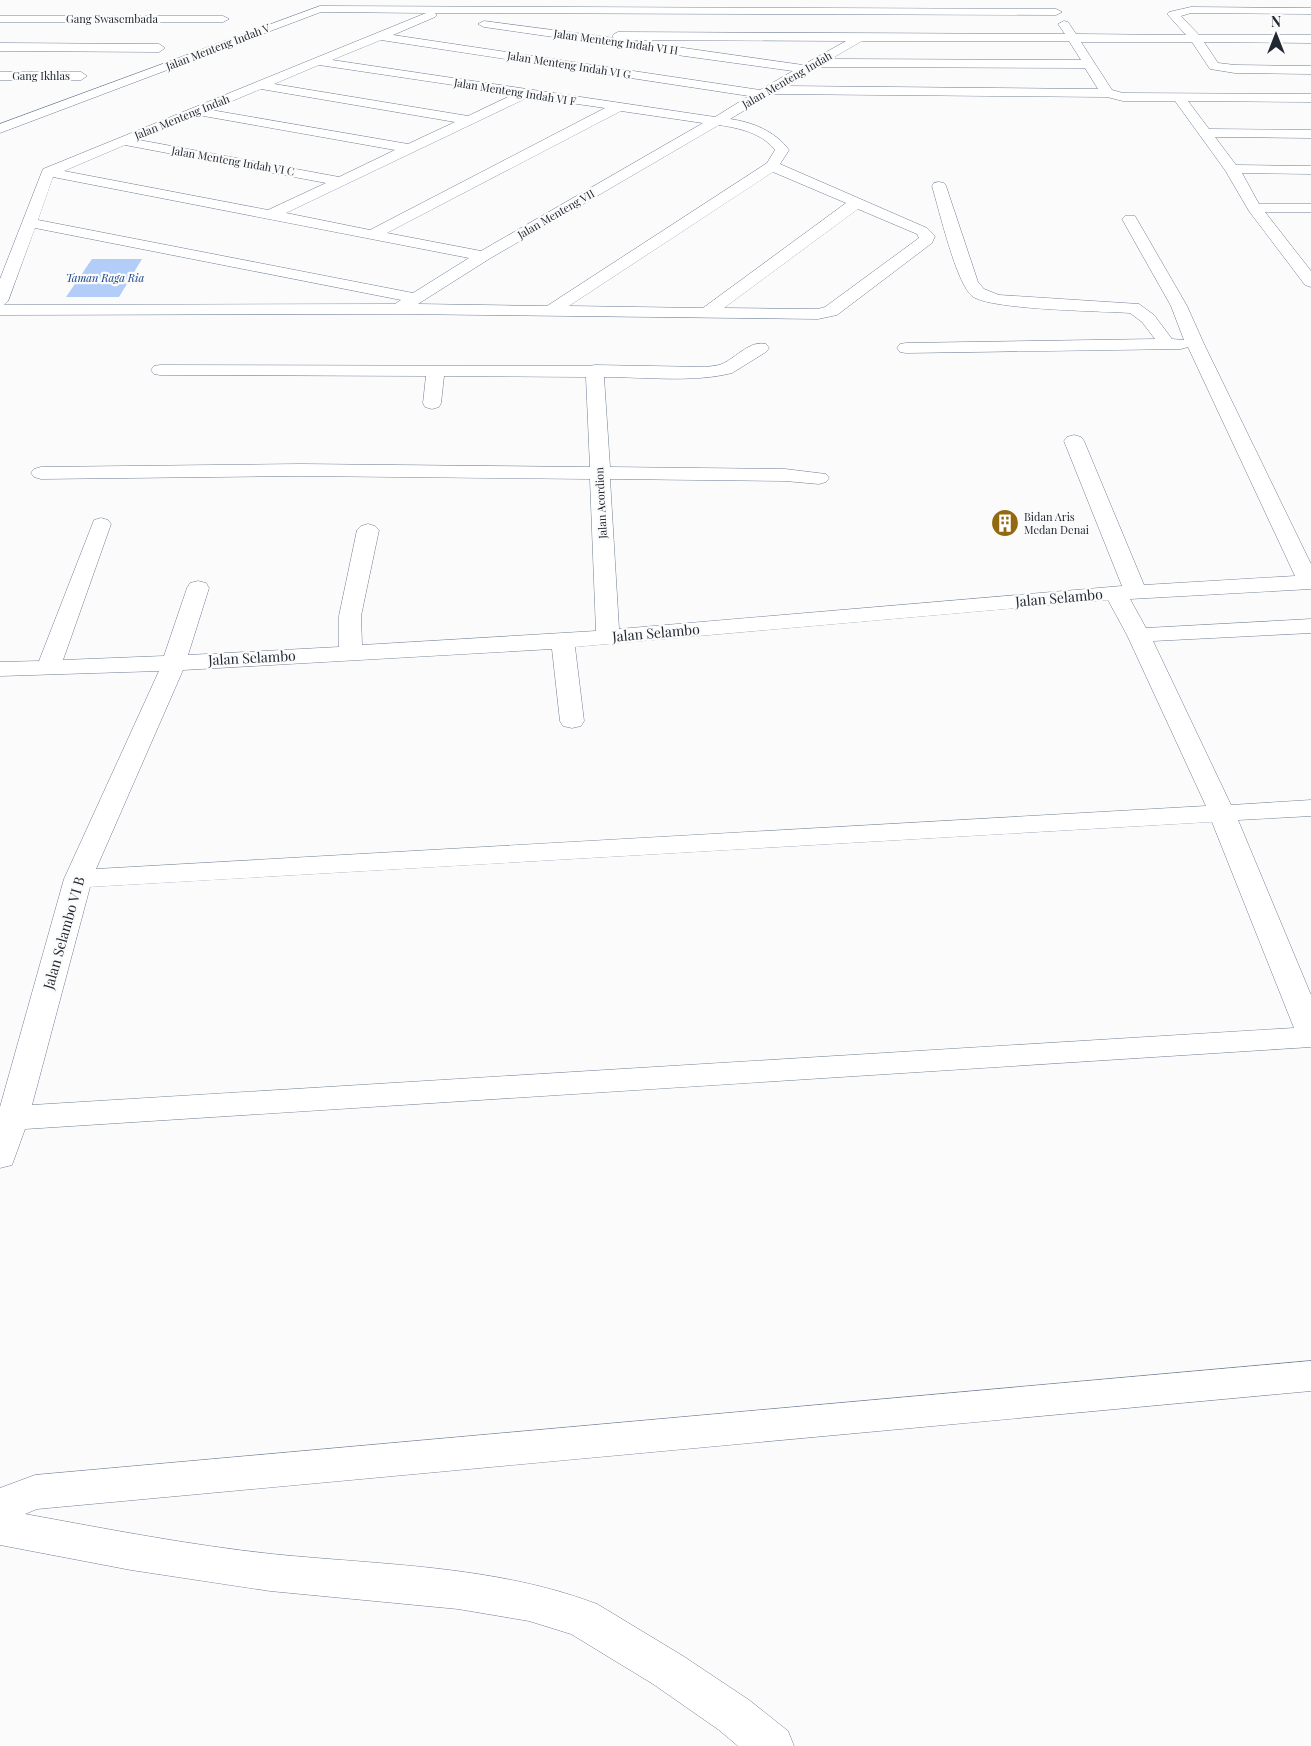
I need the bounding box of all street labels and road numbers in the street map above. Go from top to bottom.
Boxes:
street label: Gang Swasembada [66,11,158,26]
street label: Jalan Menteng Indah V [163,20,272,74]
street label: Jalan Menteng Indah VI H [552,25,679,58]
street label: Jalan Menteng Indah VI G [505,47,632,82]
street label: Jalan Menteng Indah [738,47,835,112]
street label: Gang Ikhlas [12,68,70,83]
street label: Jalan Menteng Indah VI F [452,74,577,109]
street label: Jalan Menteng Indah [131,90,232,143]
street label: Jalan Menteng Indah VI C [169,142,296,179]
street label: Jalan Menteng VII [514,185,597,242]
street label: Jalan Acordion [591,466,610,540]
street label: Jalan Selambo [1013,584,1104,611]
street label: Jalan Selambo [610,619,701,646]
street label: Jalan Selambo [207,646,297,669]
street label: Jalan Selambo VI B [38,874,89,992]

